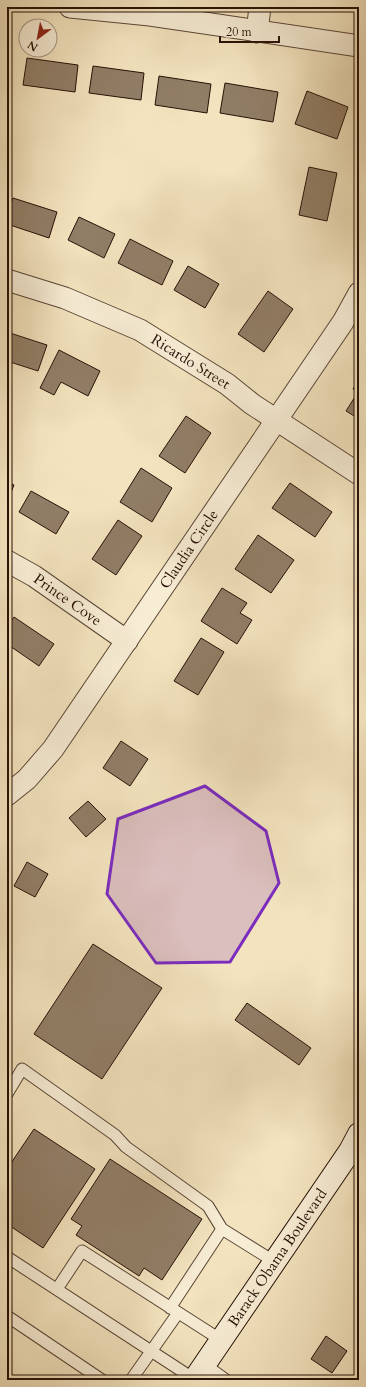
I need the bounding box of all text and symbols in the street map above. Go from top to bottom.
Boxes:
north arrow [18,18,58,58]
scale bar [220,18,279,44]
text: 20 m [226,24,253,40]
text: N [25,37,41,55]
street label: Ricardo Street [147,329,234,394]
street label: Claudia Circle [155,505,223,592]
street label: Prince Cove [30,569,106,630]
street label: Barack Obama Boulevard [223,1185,331,1331]

